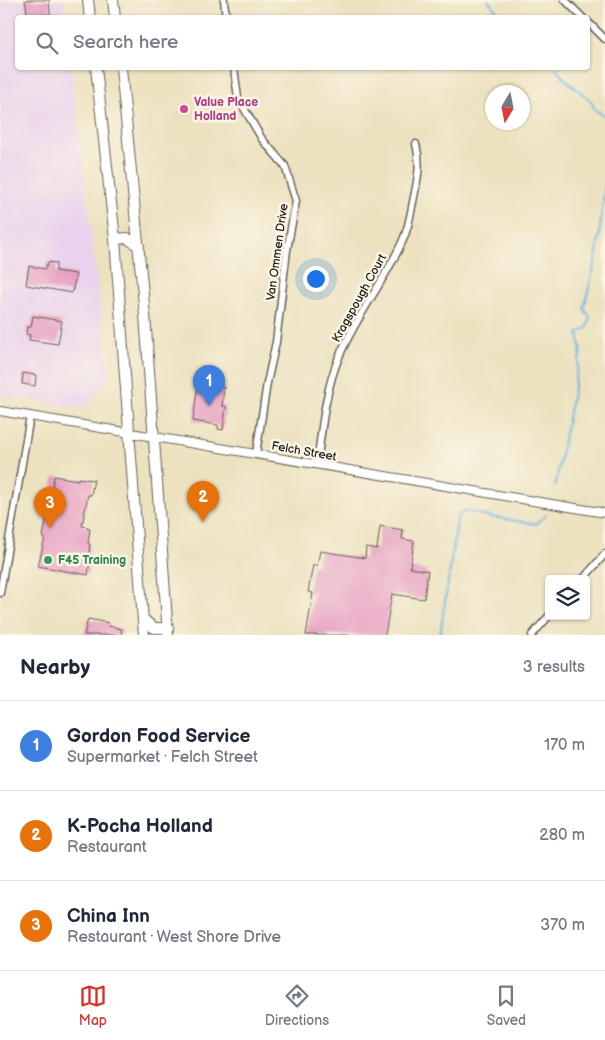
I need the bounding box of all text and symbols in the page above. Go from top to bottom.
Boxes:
search box [15,15,590,70]
icon: search [33,29,61,57]
text: Search here [73,31,178,54]
north arrow [485,85,530,130]
place label: Value Place Holland [194,95,258,124]
marker: Value Place Holland [178,103,190,115]
street label: Van Ommen Drive [263,203,292,301]
street label: Kragspough Court [329,251,390,345]
your location [303,266,329,292]
pin: 1 [193,365,225,406]
street label: Felch Street [270,438,338,465]
pin: 2 [187,481,219,522]
pin: 3 [34,487,66,528]
place label: F45 Training [58,553,126,568]
marker: F45 Training [42,554,54,566]
map controls [545,575,590,620]
button: layers [545,575,590,620]
text: Nearby [20,655,90,680]
text: 3 results [523,658,585,677]
text: Gordon Food Service [67,725,250,748]
text: 1 [33,736,39,755]
text: 170 m [544,736,585,755]
text: Supermarket · Felch Street [67,748,258,767]
text: K-Pocha Holland [67,815,213,838]
text: 2 [31,826,41,845]
text: 280 m [539,826,585,845]
text: Restaurant [67,838,147,857]
text: China Inn [67,905,150,928]
text: 3 [31,916,41,935]
text: 370 m [540,916,585,935]
text: Restaurant · West Shore Drive [67,928,281,947]
tab: Map [79,982,107,1029]
tab: Directions [265,982,329,1029]
tab: Saved [487,982,526,1029]

